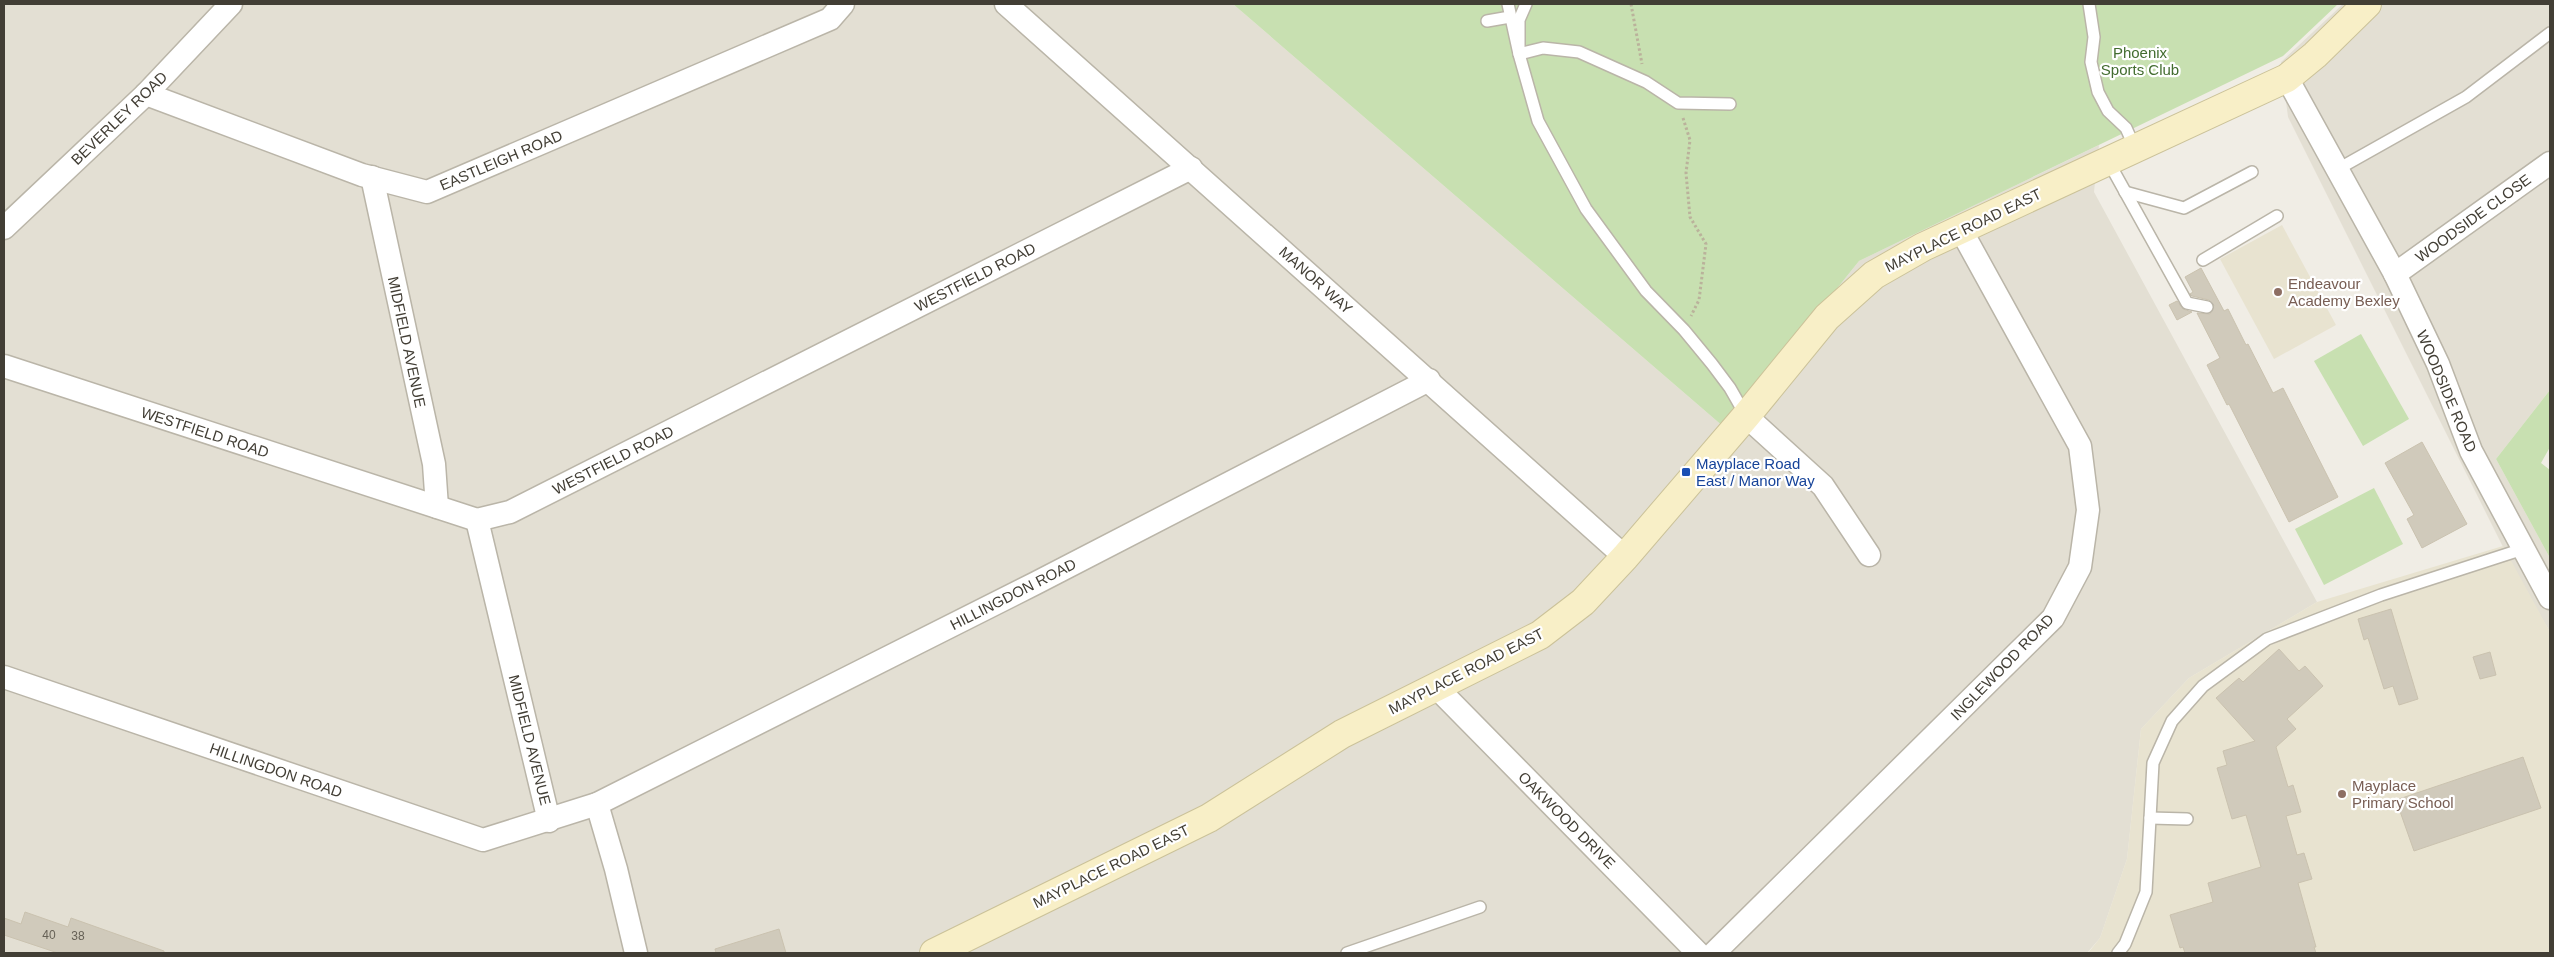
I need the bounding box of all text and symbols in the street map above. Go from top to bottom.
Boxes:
park label: Phoenix Sports Club [2101,44,2179,78]
street label: BEVERLEY ROAD [68,68,170,168]
street label: EASTLEIGH ROAD [437,126,565,194]
street label: WOODSIDE CLOSE [2412,170,2534,266]
street label: MAYPLACE ROAD EAST [1882,185,2044,275]
street label: WESTFIELD ROAD [912,239,1038,315]
street label: MANOR WAY [1276,243,1356,317]
street label: MIDFIELD AVENUE [385,275,429,409]
place label: Endeavour Academy Bexley [2288,275,2400,309]
marker: Endeavour Academy Bexley [2272,286,2284,298]
street label: WOODSIDE ROAD [2414,327,2480,455]
street label: WESTFIELD ROAD [139,403,271,461]
street label: WESTFIELD ROAD [550,422,676,498]
place label: Mayplace Road East / Manor Way [1696,455,1815,489]
marker: Mayplace Road East / Manor Way [1680,466,1692,478]
street label: HILLINGDON ROAD [947,555,1079,633]
street label: INGLEWOOD ROAD [1947,610,2057,724]
street label: MAYPLACE ROAD EAST [1386,625,1546,717]
street label: MIDFIELD AVENUE [506,673,554,807]
street label: HILLINGDON ROAD [207,739,345,801]
street label: OAKWOOD DRIVE [1515,768,1619,872]
place label: Mayplace Primary School [2352,777,2454,811]
marker: Mayplace Primary School [2336,788,2348,800]
street label: MAYPLACE ROAD EAST [1030,821,1192,911]
house number: 40 [42,928,56,942]
house number: 38 [71,929,85,943]

